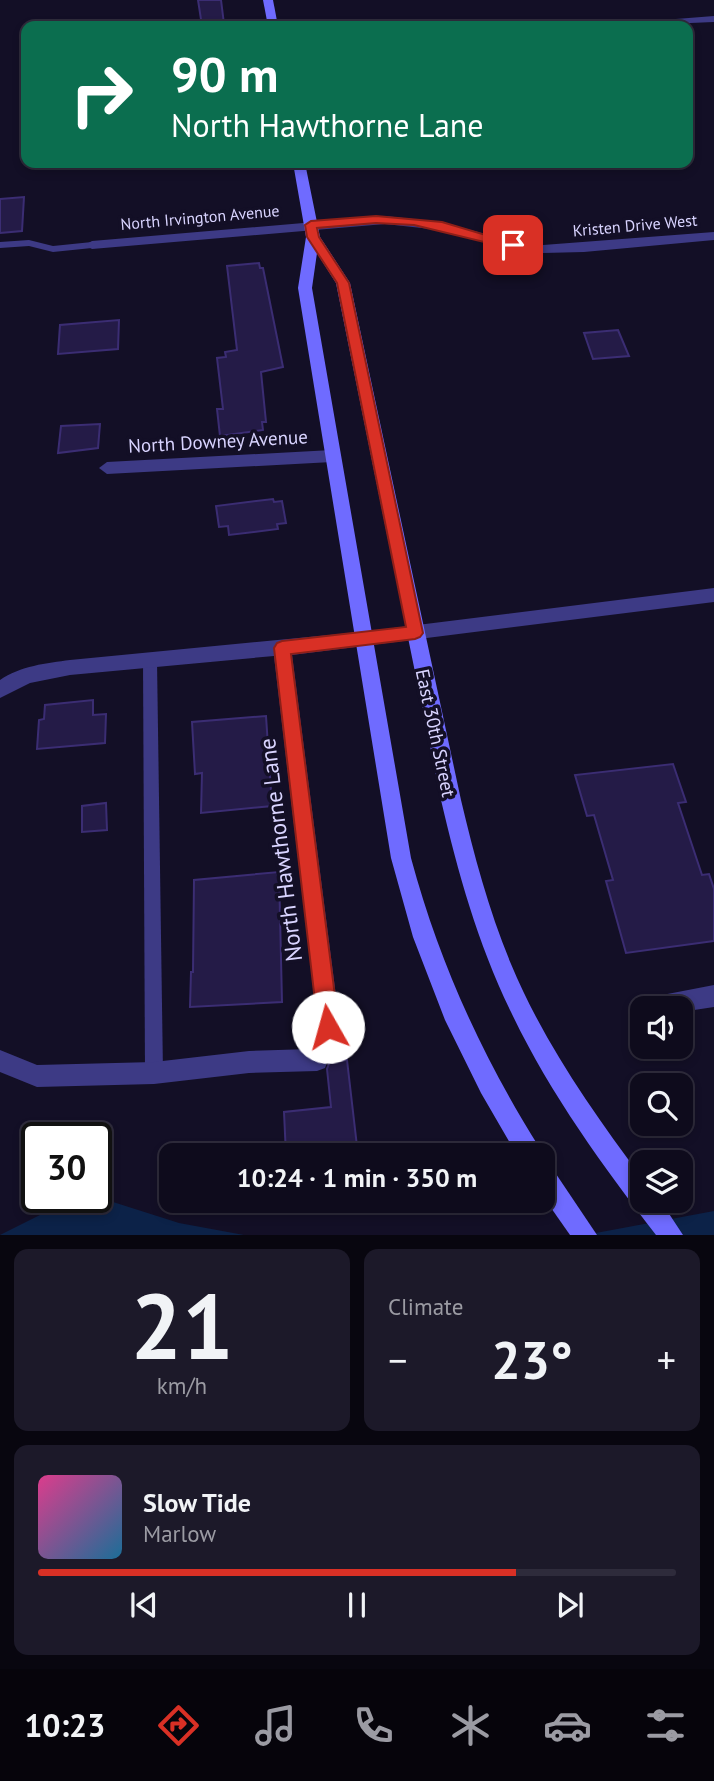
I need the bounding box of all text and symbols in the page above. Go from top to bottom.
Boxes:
text: 90 m [171,42,278,106]
icon: right [56,49,147,140]
text: North Hawthorne Lane [171,104,484,146]
street label: North Irvington Avenue [120,200,280,234]
street label: Kristen Drive West [572,210,699,240]
pin [483,215,543,275]
icon: arrive [494,226,532,264]
street label: North Downey Avenue [128,424,308,458]
street label: East 30th Street [411,667,461,800]
street label: North Hawthorne Lane [252,737,308,963]
position arrow [291,990,365,1064]
map controls [630,996,693,1213]
button: sound [630,996,693,1059]
button: search [630,1073,693,1136]
speed limit sign: 30 [21,1122,112,1213]
button: layers [630,1150,693,1213]
text: 10:24 · 1 min · 350 m [237,1161,477,1194]
text: 21 [130,1266,234,1384]
text: Climate [388,1292,463,1321]
text: 23° [491,1326,573,1393]
text: − [388,1335,407,1384]
text: + [657,1335,676,1384]
text: km/h [157,1371,207,1400]
text: Slow Tide [143,1486,251,1519]
text: Marlow [143,1519,216,1548]
icon: previous [125,1586,163,1624]
icon: pause [338,1586,376,1624]
icon: next [551,1586,589,1624]
icon: directions [154,1701,203,1750]
icon: music [251,1701,300,1750]
icon: phone [349,1701,398,1750]
icon: climate [446,1701,495,1750]
icon: car [543,1701,592,1750]
icon: filters [641,1701,690,1750]
text: 10:23 [24,1704,105,1746]

